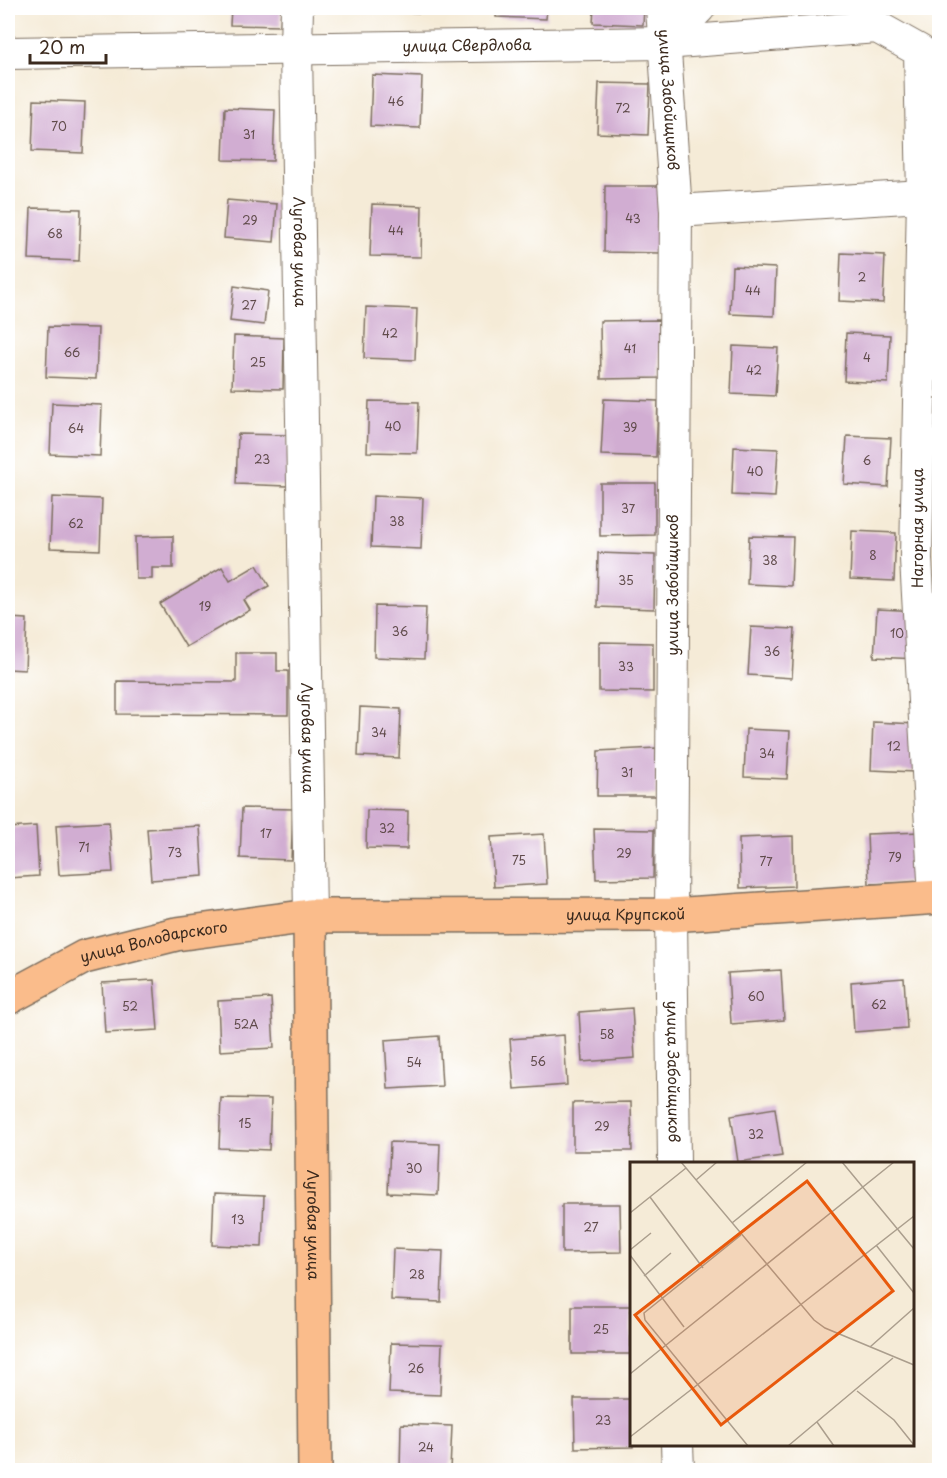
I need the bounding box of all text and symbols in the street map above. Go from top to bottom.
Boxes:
scale bar [30,27,106,65]
street label: улица Забойщиков [653,28,686,171]
street label: улица Свердлова [402,32,532,57]
text: 20 m [39,33,85,60]
house number: 46 [388,92,404,110]
house number: 72 [615,99,631,117]
house number: 70 [51,117,67,135]
house number: 31 [243,125,255,143]
street label: Луговая улица [288,197,313,308]
house number: 43 [625,209,641,227]
house number: 29 [242,211,258,229]
house number: 44 [388,221,404,239]
house number: 68 [47,224,63,242]
house number: 2 [858,268,866,286]
house number: 44 [745,281,761,299]
house number: 27 [242,296,257,314]
house number: 42 [382,324,398,342]
house number: 41 [624,339,636,357]
house number: 66 [64,343,80,361]
house number: 4 [863,348,871,366]
house number: 25 [250,353,266,371]
house number: 42 [746,361,762,379]
house number: 40 [385,417,402,435]
house number: 39 [623,418,637,436]
house number: 64 [68,419,84,437]
house number: 23 [254,450,270,468]
house number: 6 [863,451,871,469]
house number: 40 [747,462,764,480]
street label: Нагорная улица [905,467,928,588]
house number: 37 [621,499,636,517]
house number: 38 [389,512,405,530]
house number: 62 [68,514,84,532]
street label: улица Забойщиков [660,514,683,656]
house number: 8 [869,546,877,564]
house number: 38 [762,551,778,569]
house number: 35 [618,571,634,589]
house number: 19 [199,597,211,615]
house number: 36 [392,622,408,640]
house number: 10 [890,624,904,642]
house number: 36 [764,642,780,660]
house number: 33 [618,657,634,675]
street label: Луговая улица [296,682,321,794]
house number: 34 [371,723,387,741]
house number: 12 [887,737,901,755]
house number: 34 [759,744,775,762]
house number: 31 [621,763,633,781]
house number: 32 [379,819,395,837]
house number: 17 [260,824,272,842]
house number: 71 [78,838,90,856]
house number: 73 [168,843,182,861]
house number: 29 [616,844,632,862]
house number: 79 [888,848,902,866]
house number: 75 [512,851,526,869]
house number: 77 [759,852,773,870]
street label: улица Крупской [566,901,686,925]
street label: улица Володарского [77,914,229,968]
house number: 60 [747,987,765,1005]
house number: 62 [871,995,887,1013]
house number: 52 [122,997,138,1015]
street label: улица Забойщиков [662,1001,687,1143]
house number: 52А [233,1015,259,1033]
house number: 58 [599,1025,615,1043]
house number: 56 [530,1052,546,1070]
house number: 54 [406,1053,422,1071]
house number: 15 [238,1114,252,1132]
house number: 29 [594,1117,610,1135]
house number: 32 [748,1125,764,1143]
house number: 30 [406,1159,423,1177]
inset map [630,1162,914,1445]
street label: Луговая улица [302,1170,326,1281]
house number: 13 [231,1210,245,1228]
house number: 27 [584,1218,599,1236]
house number: 28 [409,1265,425,1283]
house number: 25 [593,1320,609,1338]
house number: 26 [408,1359,424,1377]
house number: 23 [595,1411,611,1429]
house number: 24 [418,1438,434,1456]

